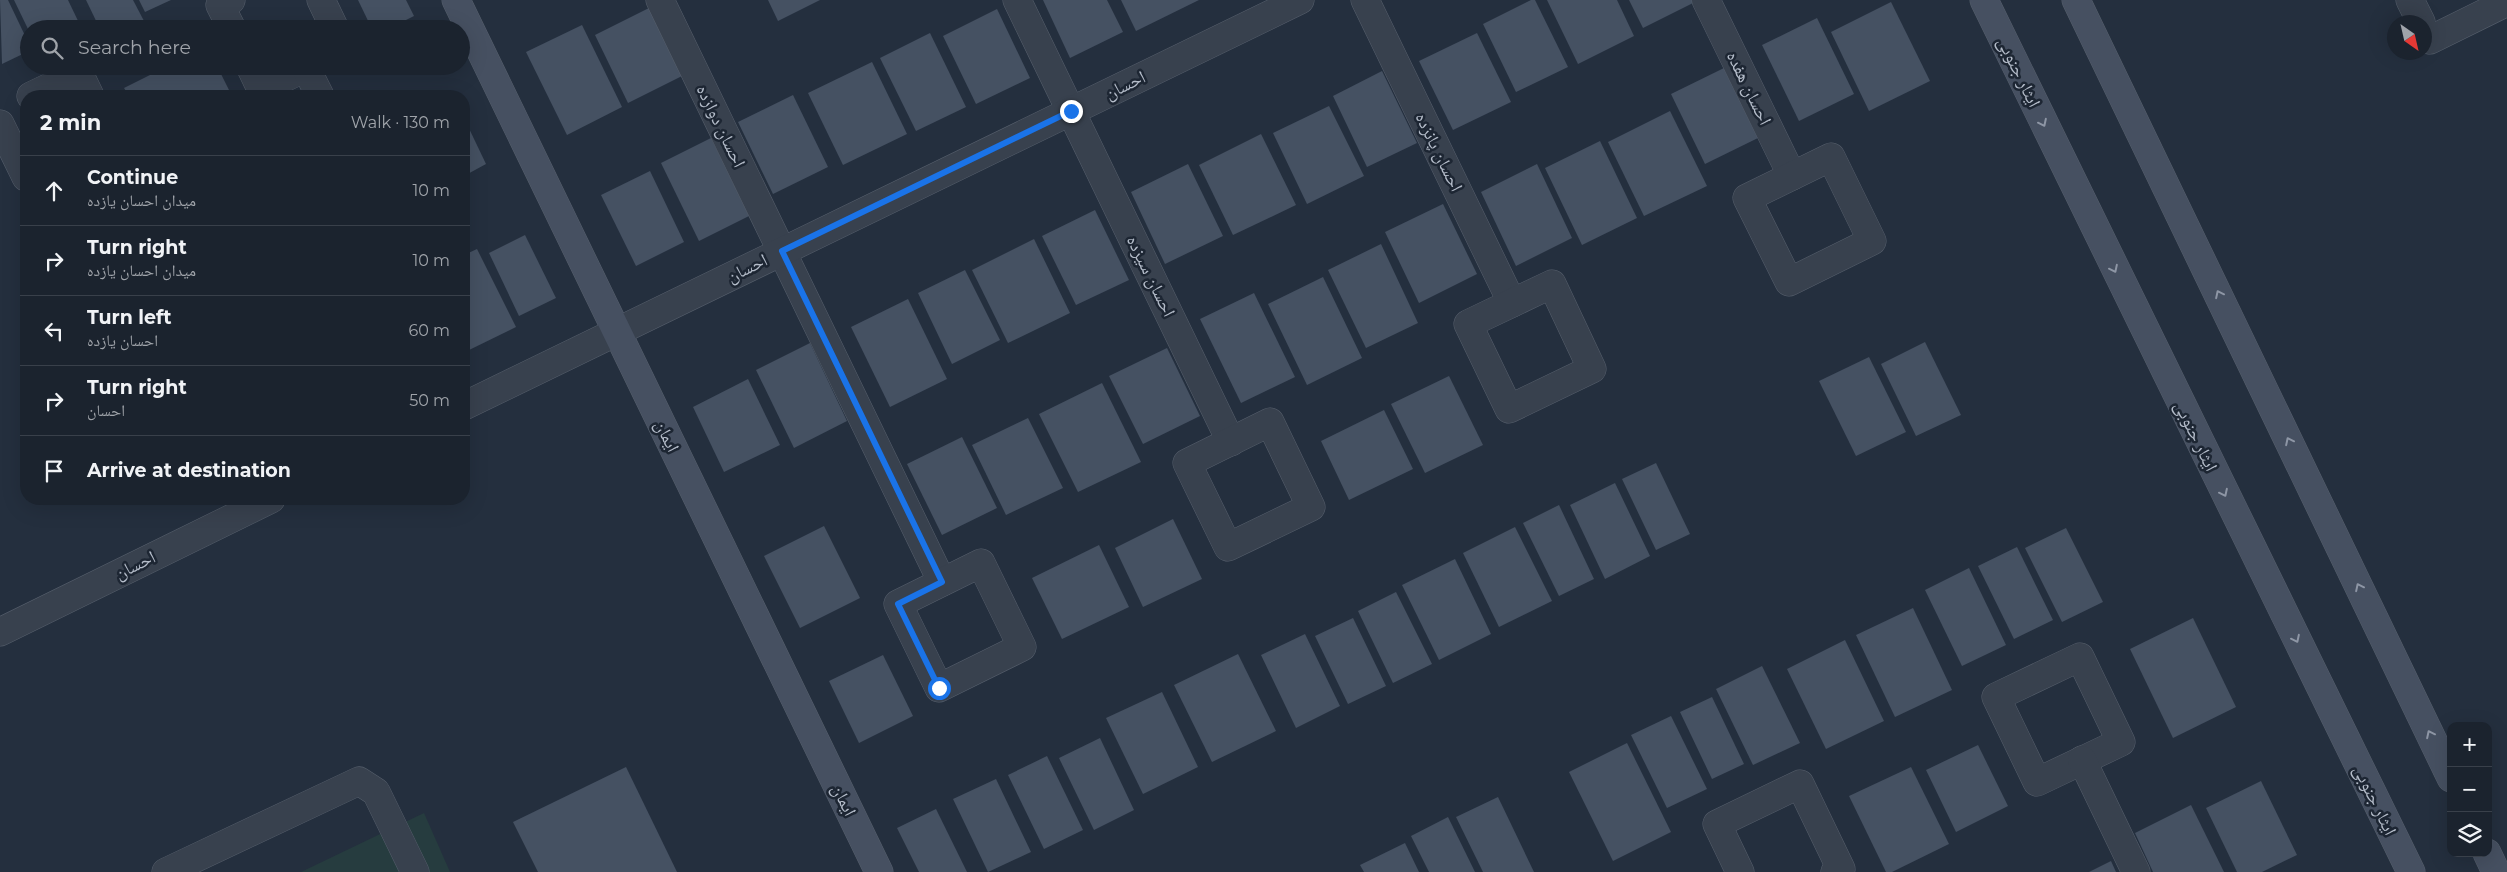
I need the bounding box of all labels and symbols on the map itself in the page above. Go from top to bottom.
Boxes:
north arrow [2387,15,2432,60]
street label: ایثار جنوبی [1993,33,2045,111]
street label: احسان هفده [1722,47,1776,129]
street label: احسان [1101,66,1149,104]
street label: احسان دوازده [692,81,750,171]
route end [1060,100,1083,123]
street label: احسان پانزده [1410,109,1468,195]
one-way arrow [2037,117,2047,126]
street label: احسان سیزده [1122,232,1180,320]
street label: احسان [723,249,771,287]
one-way arrow [2108,264,2118,273]
one-way arrow [2215,291,2225,300]
street label: ایثار جنوبی [2170,397,2222,475]
street label: ایمان [650,416,684,456]
one-way arrow [2285,437,2296,446]
one-way arrow [2218,488,2228,497]
street label: احسان [111,546,159,584]
one-way arrow [2356,584,2366,593]
one-way arrow [2290,634,2300,643]
route start [928,677,951,700]
one-way arrow [2425,730,2436,739]
street label: ایثار جنوبی [2349,761,2401,839]
street label: ایمان [827,780,861,820]

